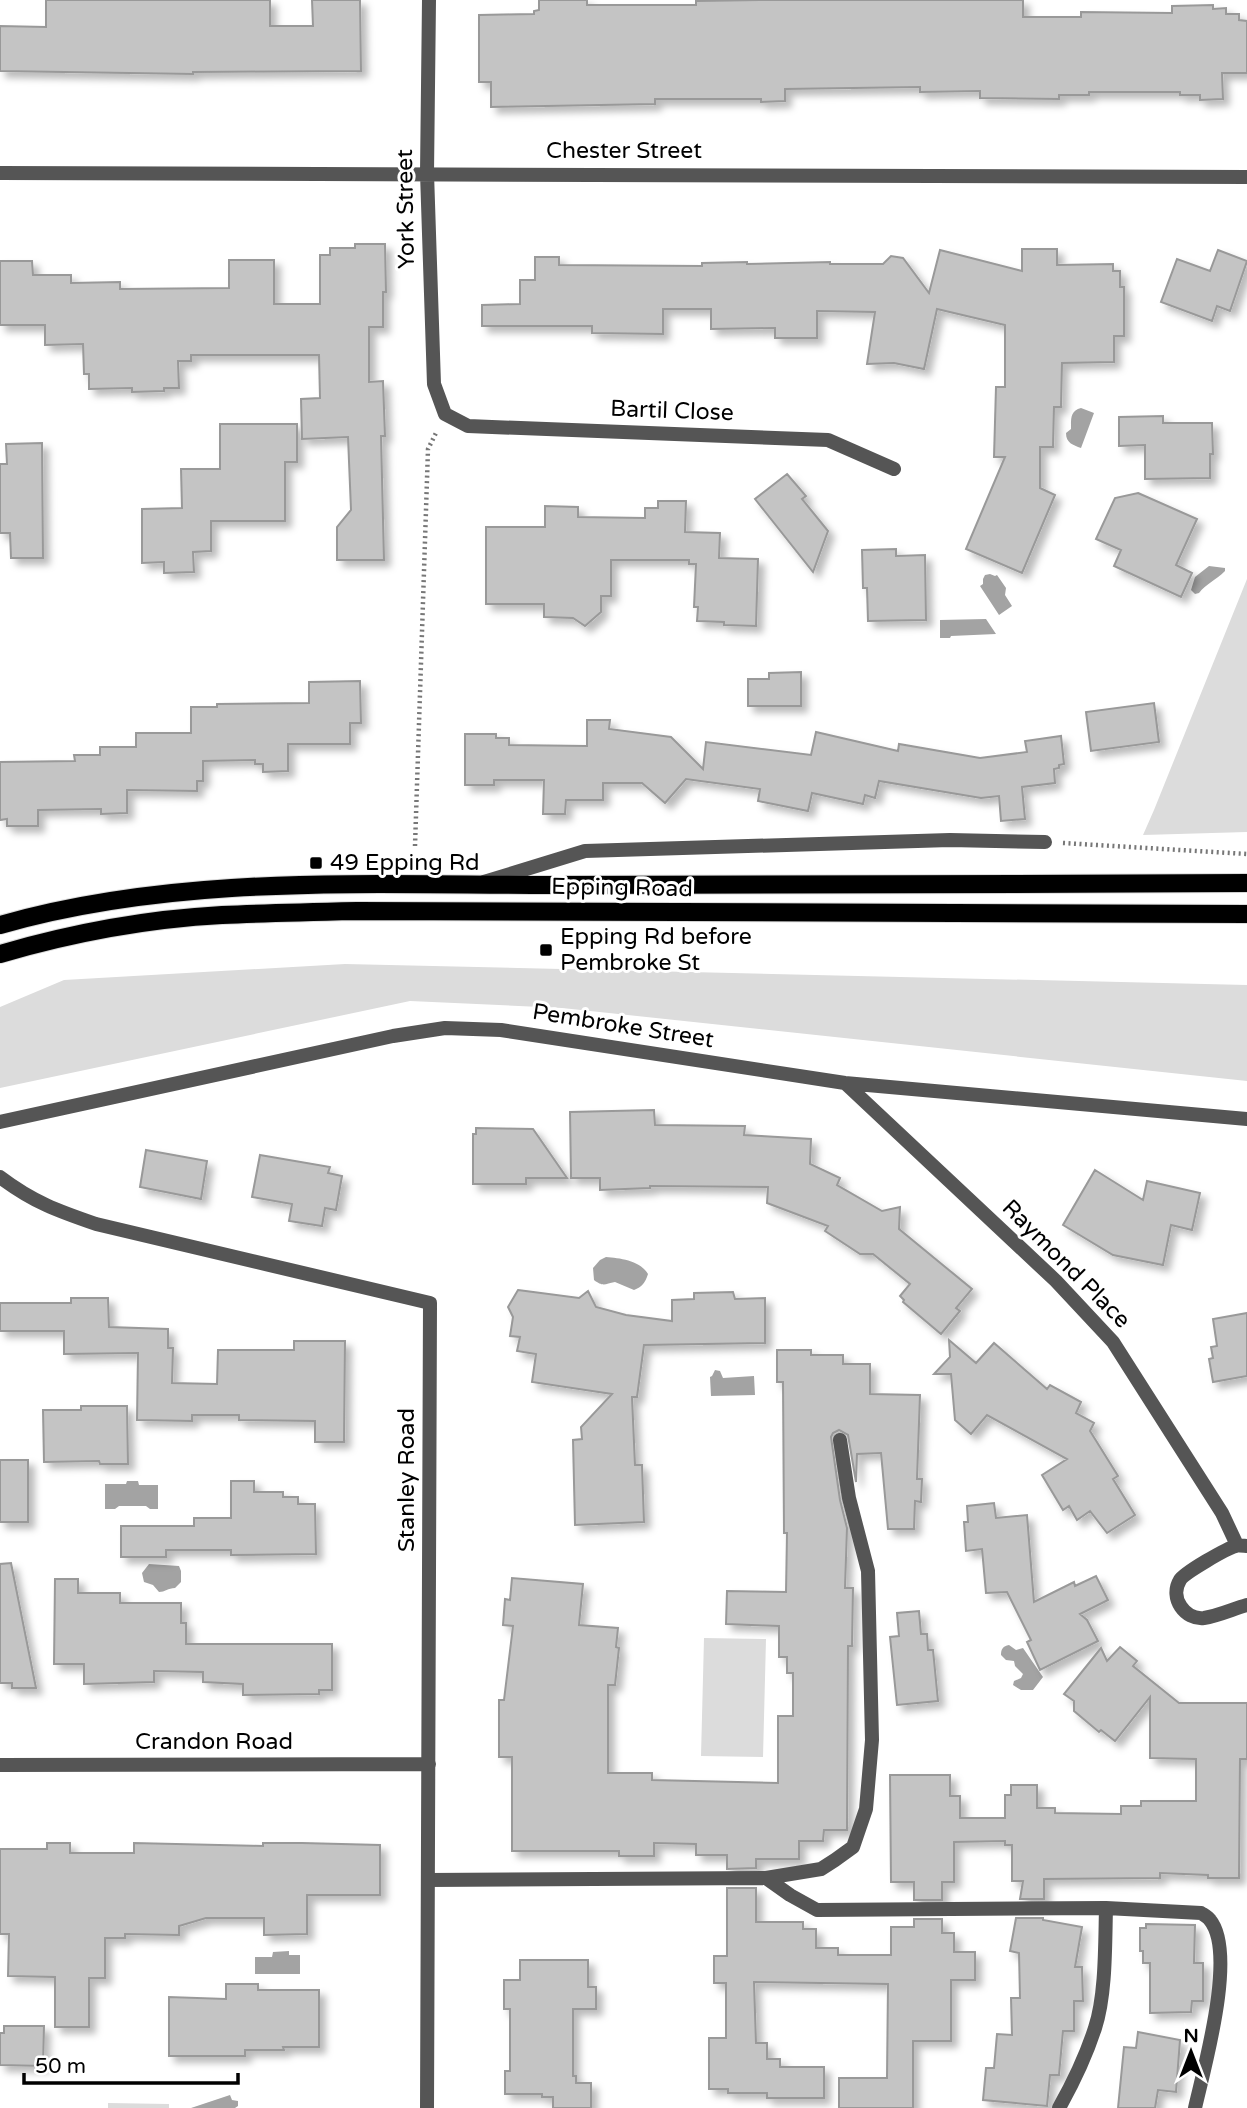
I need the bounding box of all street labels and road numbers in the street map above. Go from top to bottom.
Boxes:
street label: Chester Street [546,137,702,165]
street label: York Street [391,149,421,269]
street label: Bartil Close [610,395,734,427]
street label: Epping Road [551,873,693,903]
street label: Pembroke Street [530,998,716,1054]
street label: Raymond Place [996,1194,1136,1334]
street label: Stanley Road [393,1408,421,1552]
street label: Crandon Road [135,1728,293,1756]

